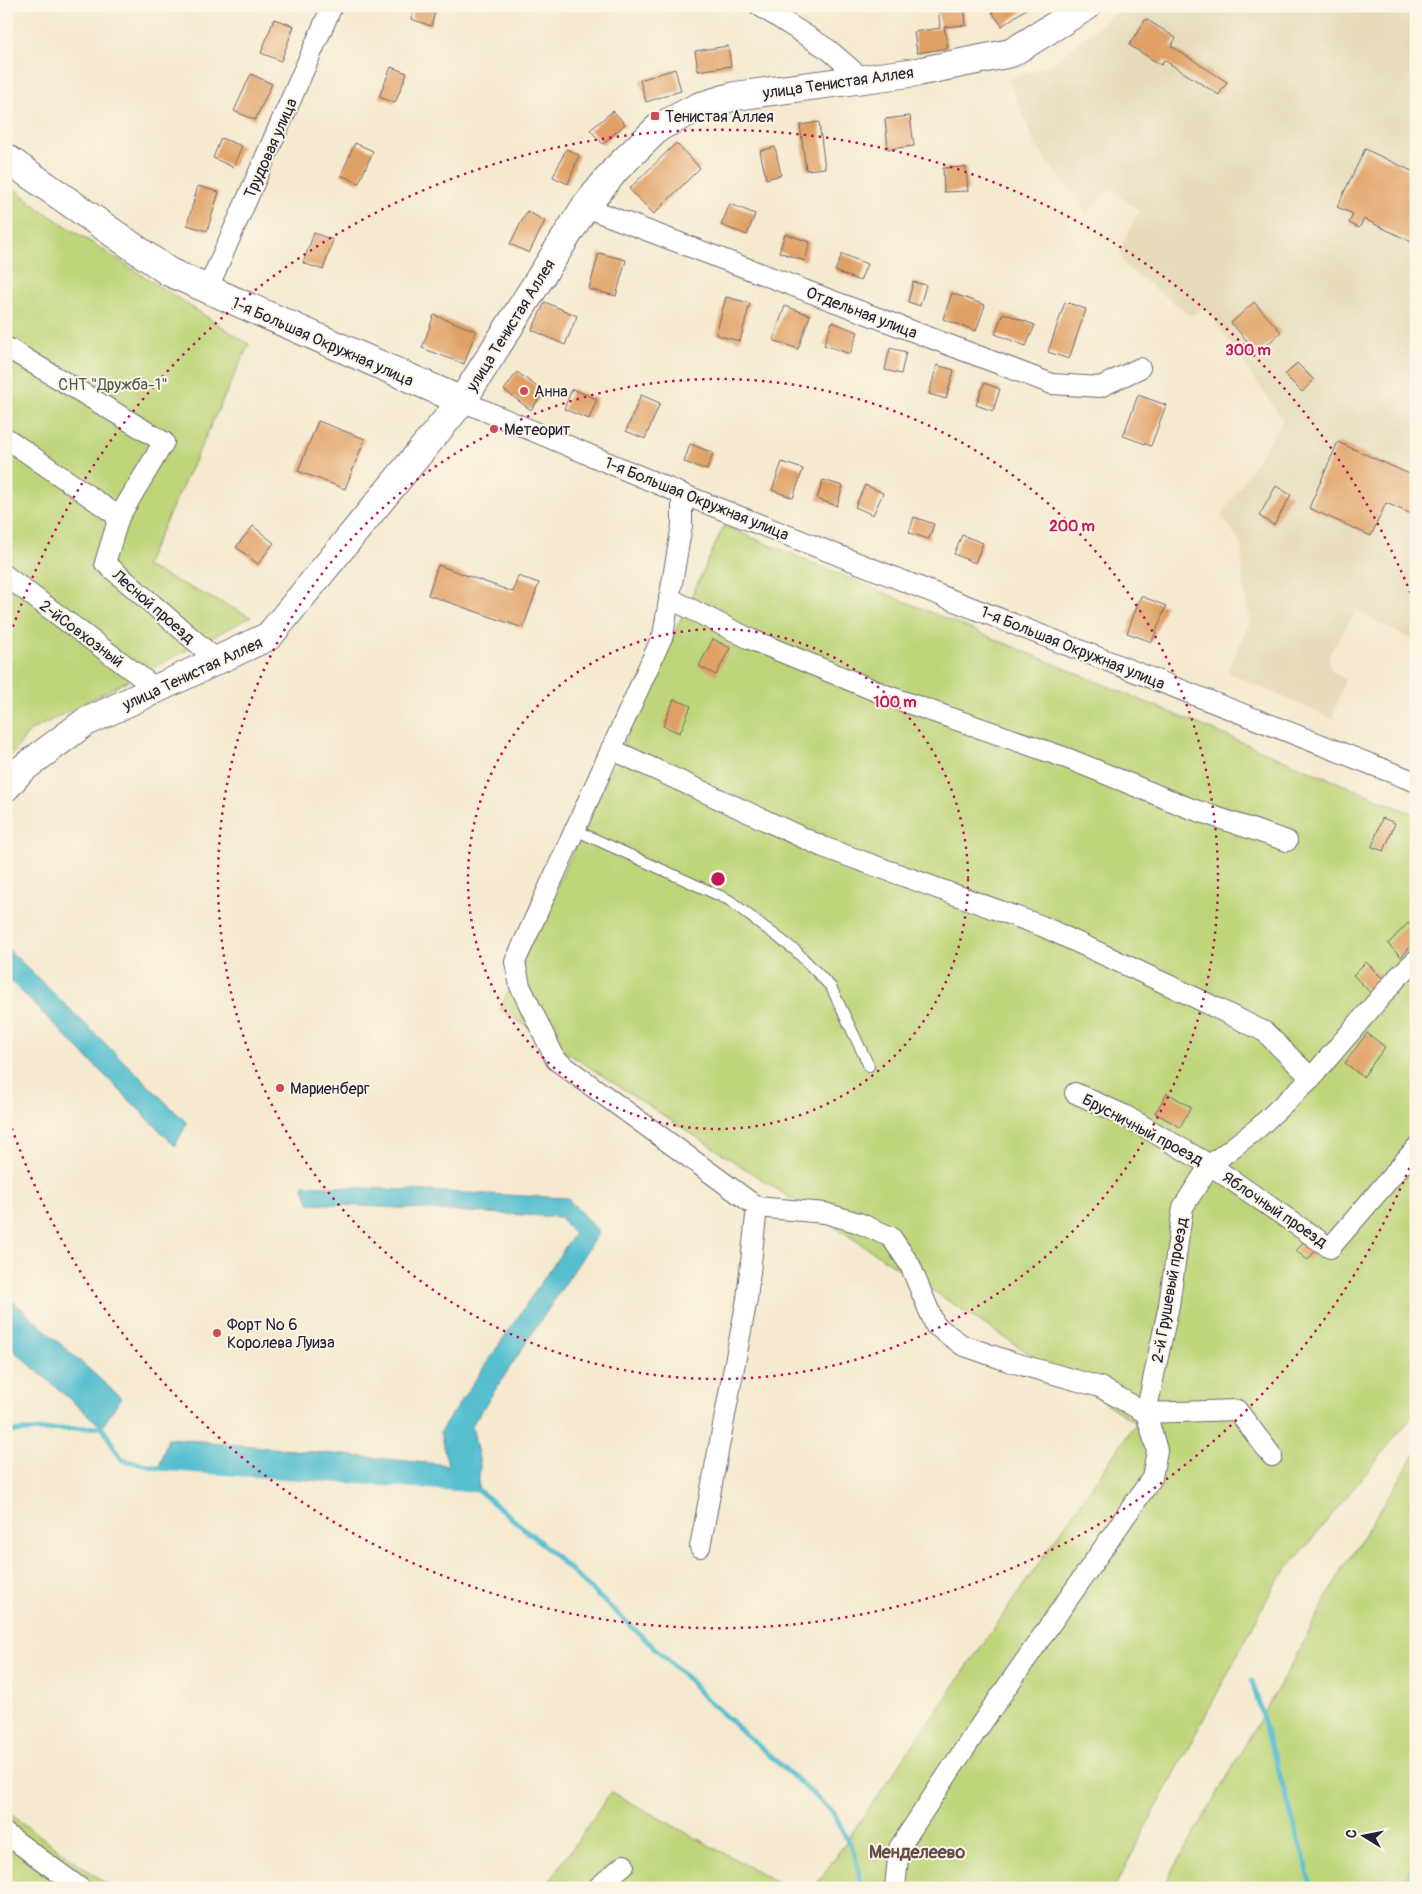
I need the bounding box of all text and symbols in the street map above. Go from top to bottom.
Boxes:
street label: улица Тенистая Аллея [760,63,915,104]
street label: Трудовая улица [240,95,302,202]
place label: Тенистая Аллея [665,107,774,127]
marker: Тенистая Аллея [649,110,661,122]
street label: улица Тенистая Аллея [462,256,560,396]
street label: Отдельная улица [803,283,920,343]
street label: 1-я Большая Окружная улица [228,293,417,391]
text: 300 m [1225,341,1271,360]
park label: СНТ "Дружба-1" [58,375,168,395]
place label: Анна [534,382,568,402]
marker: Анна [518,385,530,397]
place label: Метеорит [504,420,571,440]
marker: Метеорит [488,423,500,435]
street label: 1-я Большая Окружная улица [602,453,792,545]
text: 200 m [1049,517,1095,536]
street label: Лесной проезд [107,565,199,648]
street label: 2-йСовхозный [35,596,127,672]
street label: 1-я Большая Окружная улица [978,602,1168,694]
street label: улица Тенистая Аллея [118,633,266,716]
text: 100 m [874,693,916,712]
centre of rings [709,870,727,888]
place label: Мариенберг [290,1079,370,1099]
marker: Мариенберг [274,1082,286,1094]
street label: Брусничный проезд [1079,1090,1207,1170]
street label: Яблочный проезд [1218,1167,1331,1253]
street label: 2-й Грушевый проезд [1147,1216,1193,1364]
place label: Форт № 6 Королева Луиза [227,1315,335,1353]
marker: Форт № 6 Королева Луиза [211,1327,223,1339]
north arrow [1340,1812,1390,1862]
text: С [1343,1828,1361,1840]
district label: Менделеево [869,1841,965,1864]

